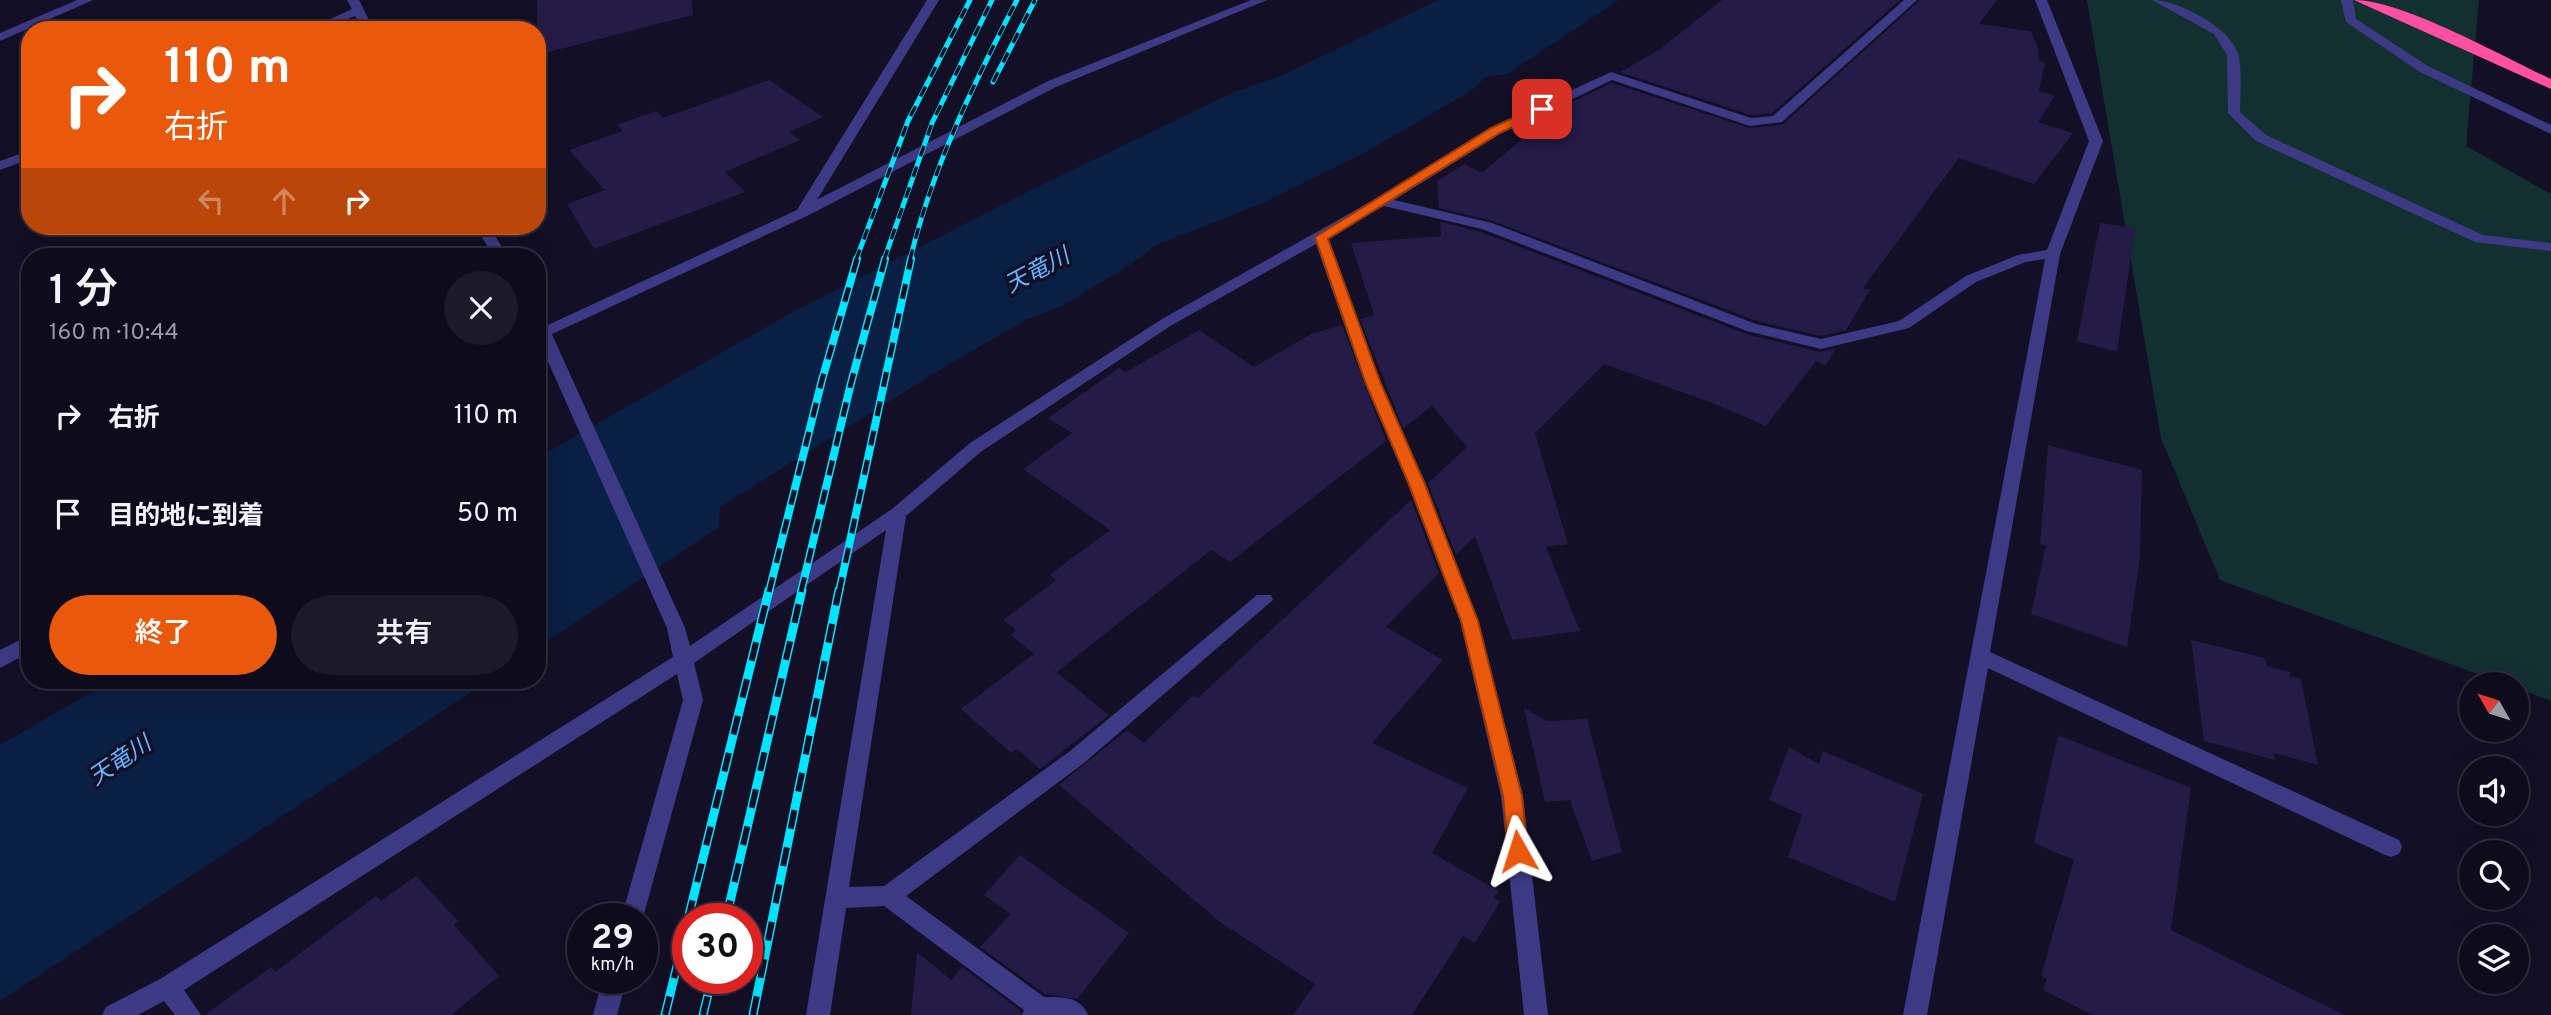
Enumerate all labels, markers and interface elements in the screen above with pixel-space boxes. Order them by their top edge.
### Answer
text: 110 m [164,39,291,101]
icon: right [49,49,140,140]
pin [1512,79,1572,139]
icon: arrive [1523,90,1561,128]
text: 右折 [164,109,228,149]
icon: left [192,182,230,220]
icon: ahead [265,182,303,220]
icon: right [338,182,376,220]
water label: 天竜川 [1001,242,1078,301]
text: 1 分 [49,266,118,319]
button: close [444,271,518,345]
text: 160 m · 10:44 [49,319,179,348]
icon: right [49,397,87,435]
text: 110 m [454,400,518,433]
text: 右折 [108,403,160,436]
icon: arrive [49,495,87,533]
text: 50 m [457,498,518,531]
text: 目的地に到着 [108,501,264,534]
button: 終了 [49,595,277,675]
button: 共有 [291,595,518,675]
north arrow [2459,672,2529,742]
map controls [2459,672,2529,994]
water label: 天竜川 [84,729,160,793]
button: sound [2459,756,2529,826]
position arrow [1481,814,1555,888]
button: search [2459,840,2529,910]
speed limit sign: 30 [672,903,763,994]
text: 29 [591,917,634,961]
button: layers [2459,924,2529,994]
text: km/h [591,954,634,977]

